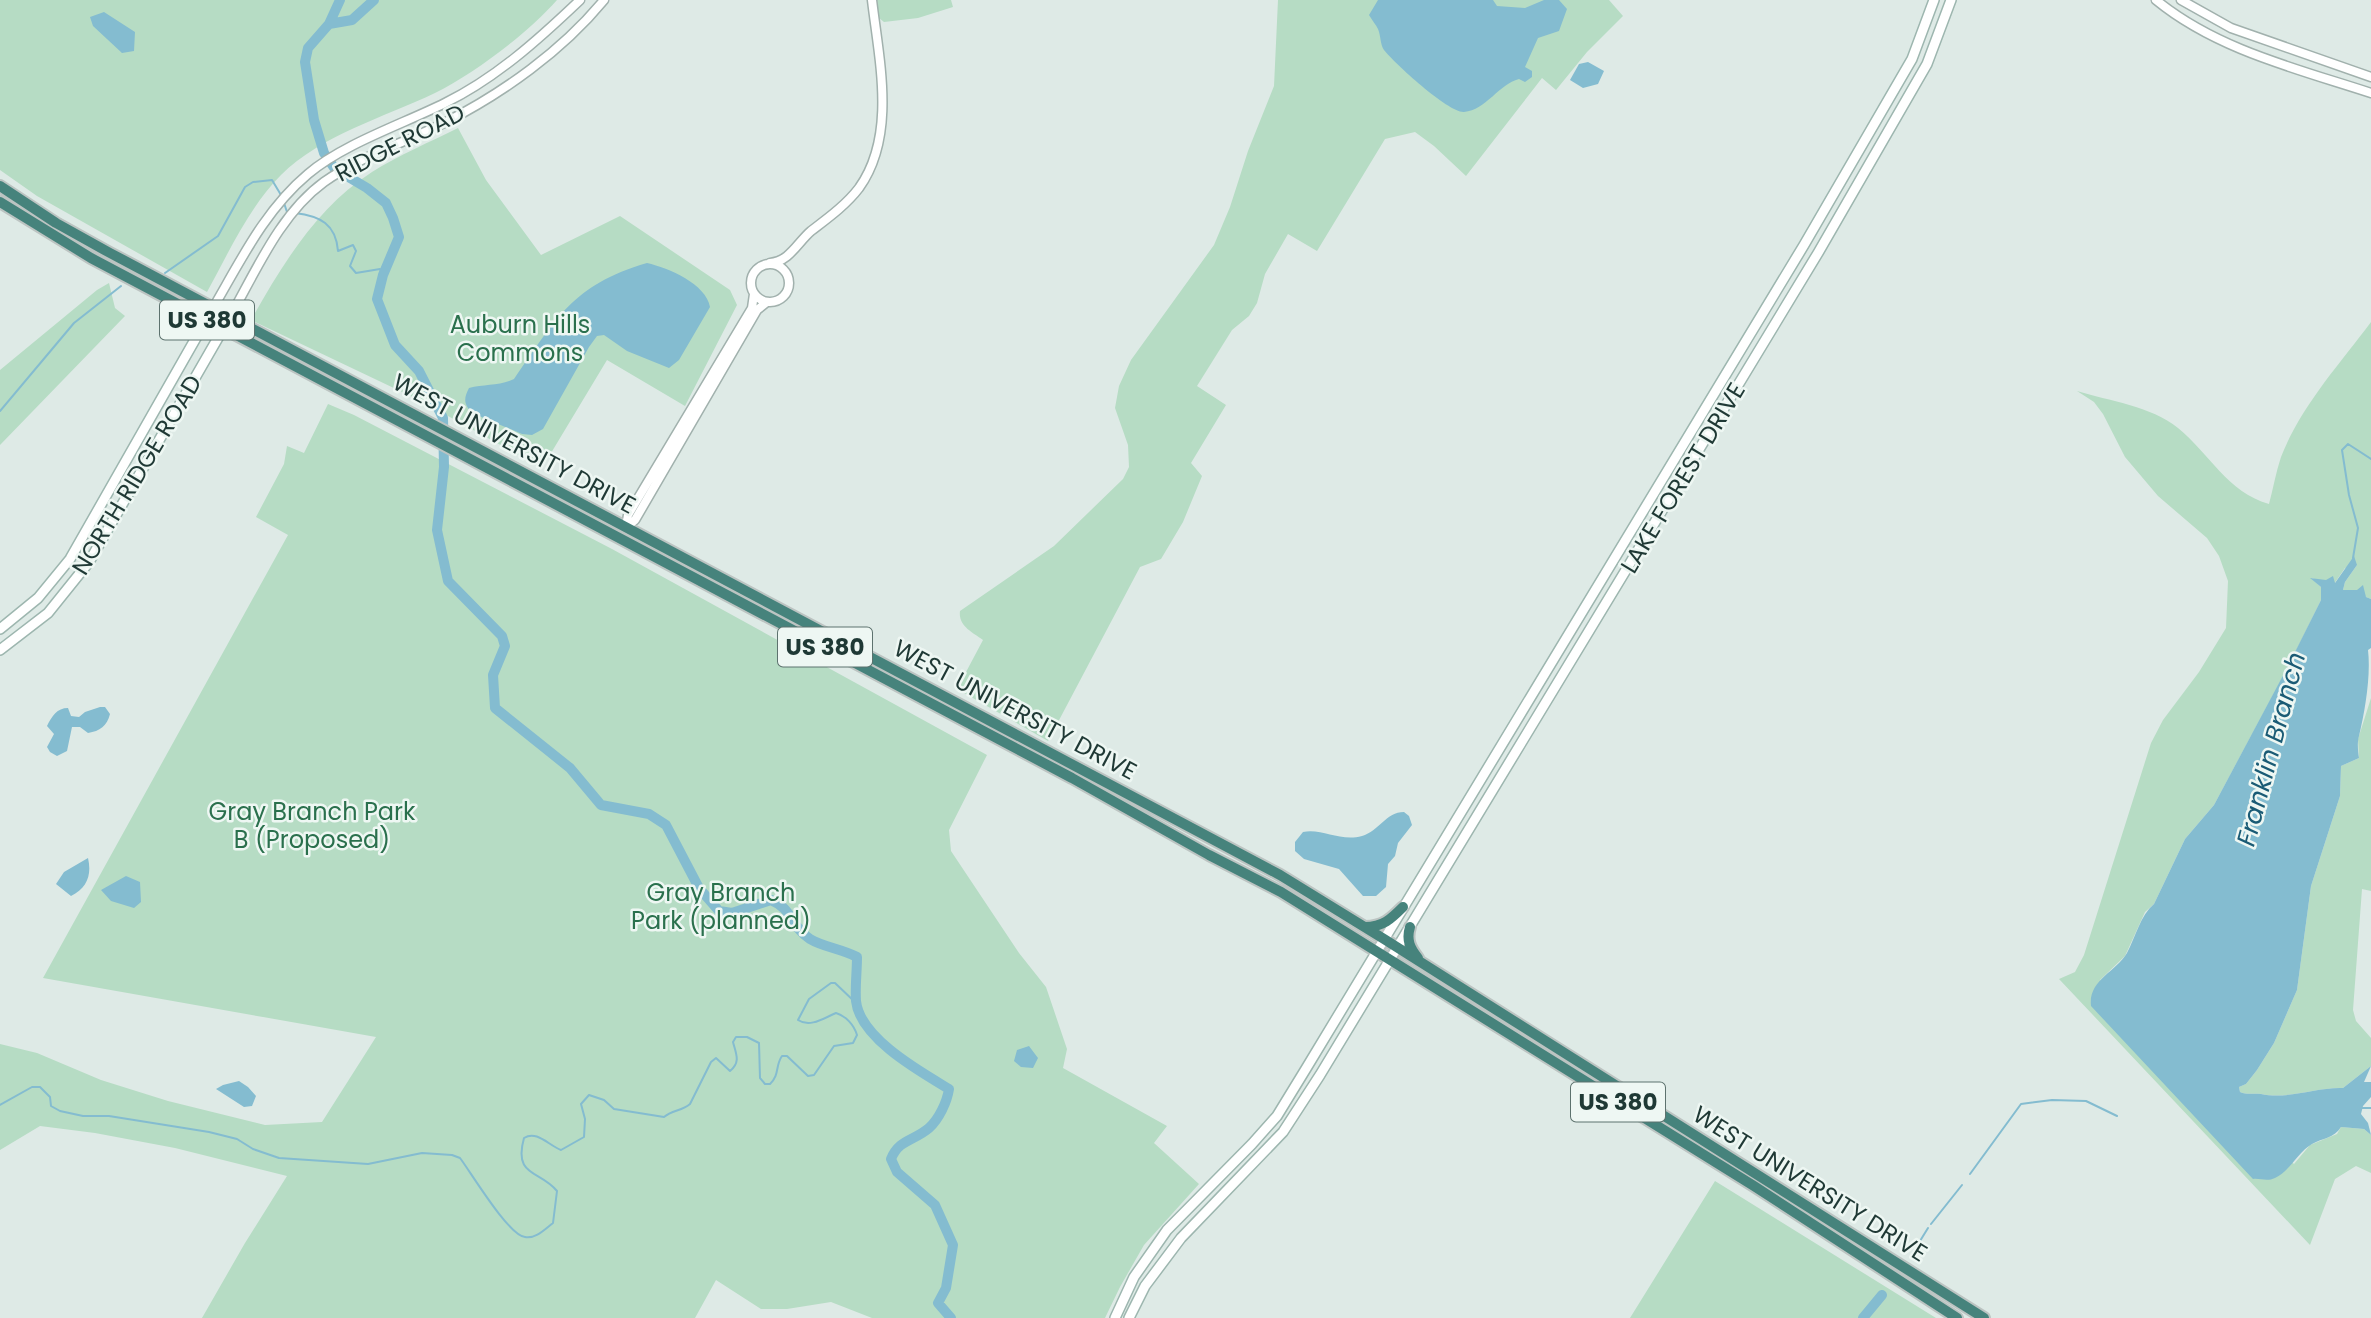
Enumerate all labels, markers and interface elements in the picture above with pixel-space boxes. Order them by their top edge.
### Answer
street label: RIDGE ROAD [329,96,470,189]
road number: US 380 [160,300,254,340]
park label: Auburn Hills Commons [450,308,590,369]
street label: WEST UNIVERSITY DRIVE [387,365,642,522]
street label: NORTH RIDGE ROAD [64,369,209,581]
street label: LAKE FOREST DRIVE [1613,376,1753,579]
road number: US 380 [778,628,872,666]
street label: WEST UNIVERSITY DRIVE [888,631,1143,788]
water label: Franklin Branch [2228,648,2314,850]
park label: Gray Branch Park B (Proposed) [209,795,416,856]
park label: Gray Branch Park (planned) [631,876,811,937]
road number: US 380 [1571,1082,1665,1121]
street label: WEST UNIVERSITY DRIVE [1687,1098,1934,1269]

